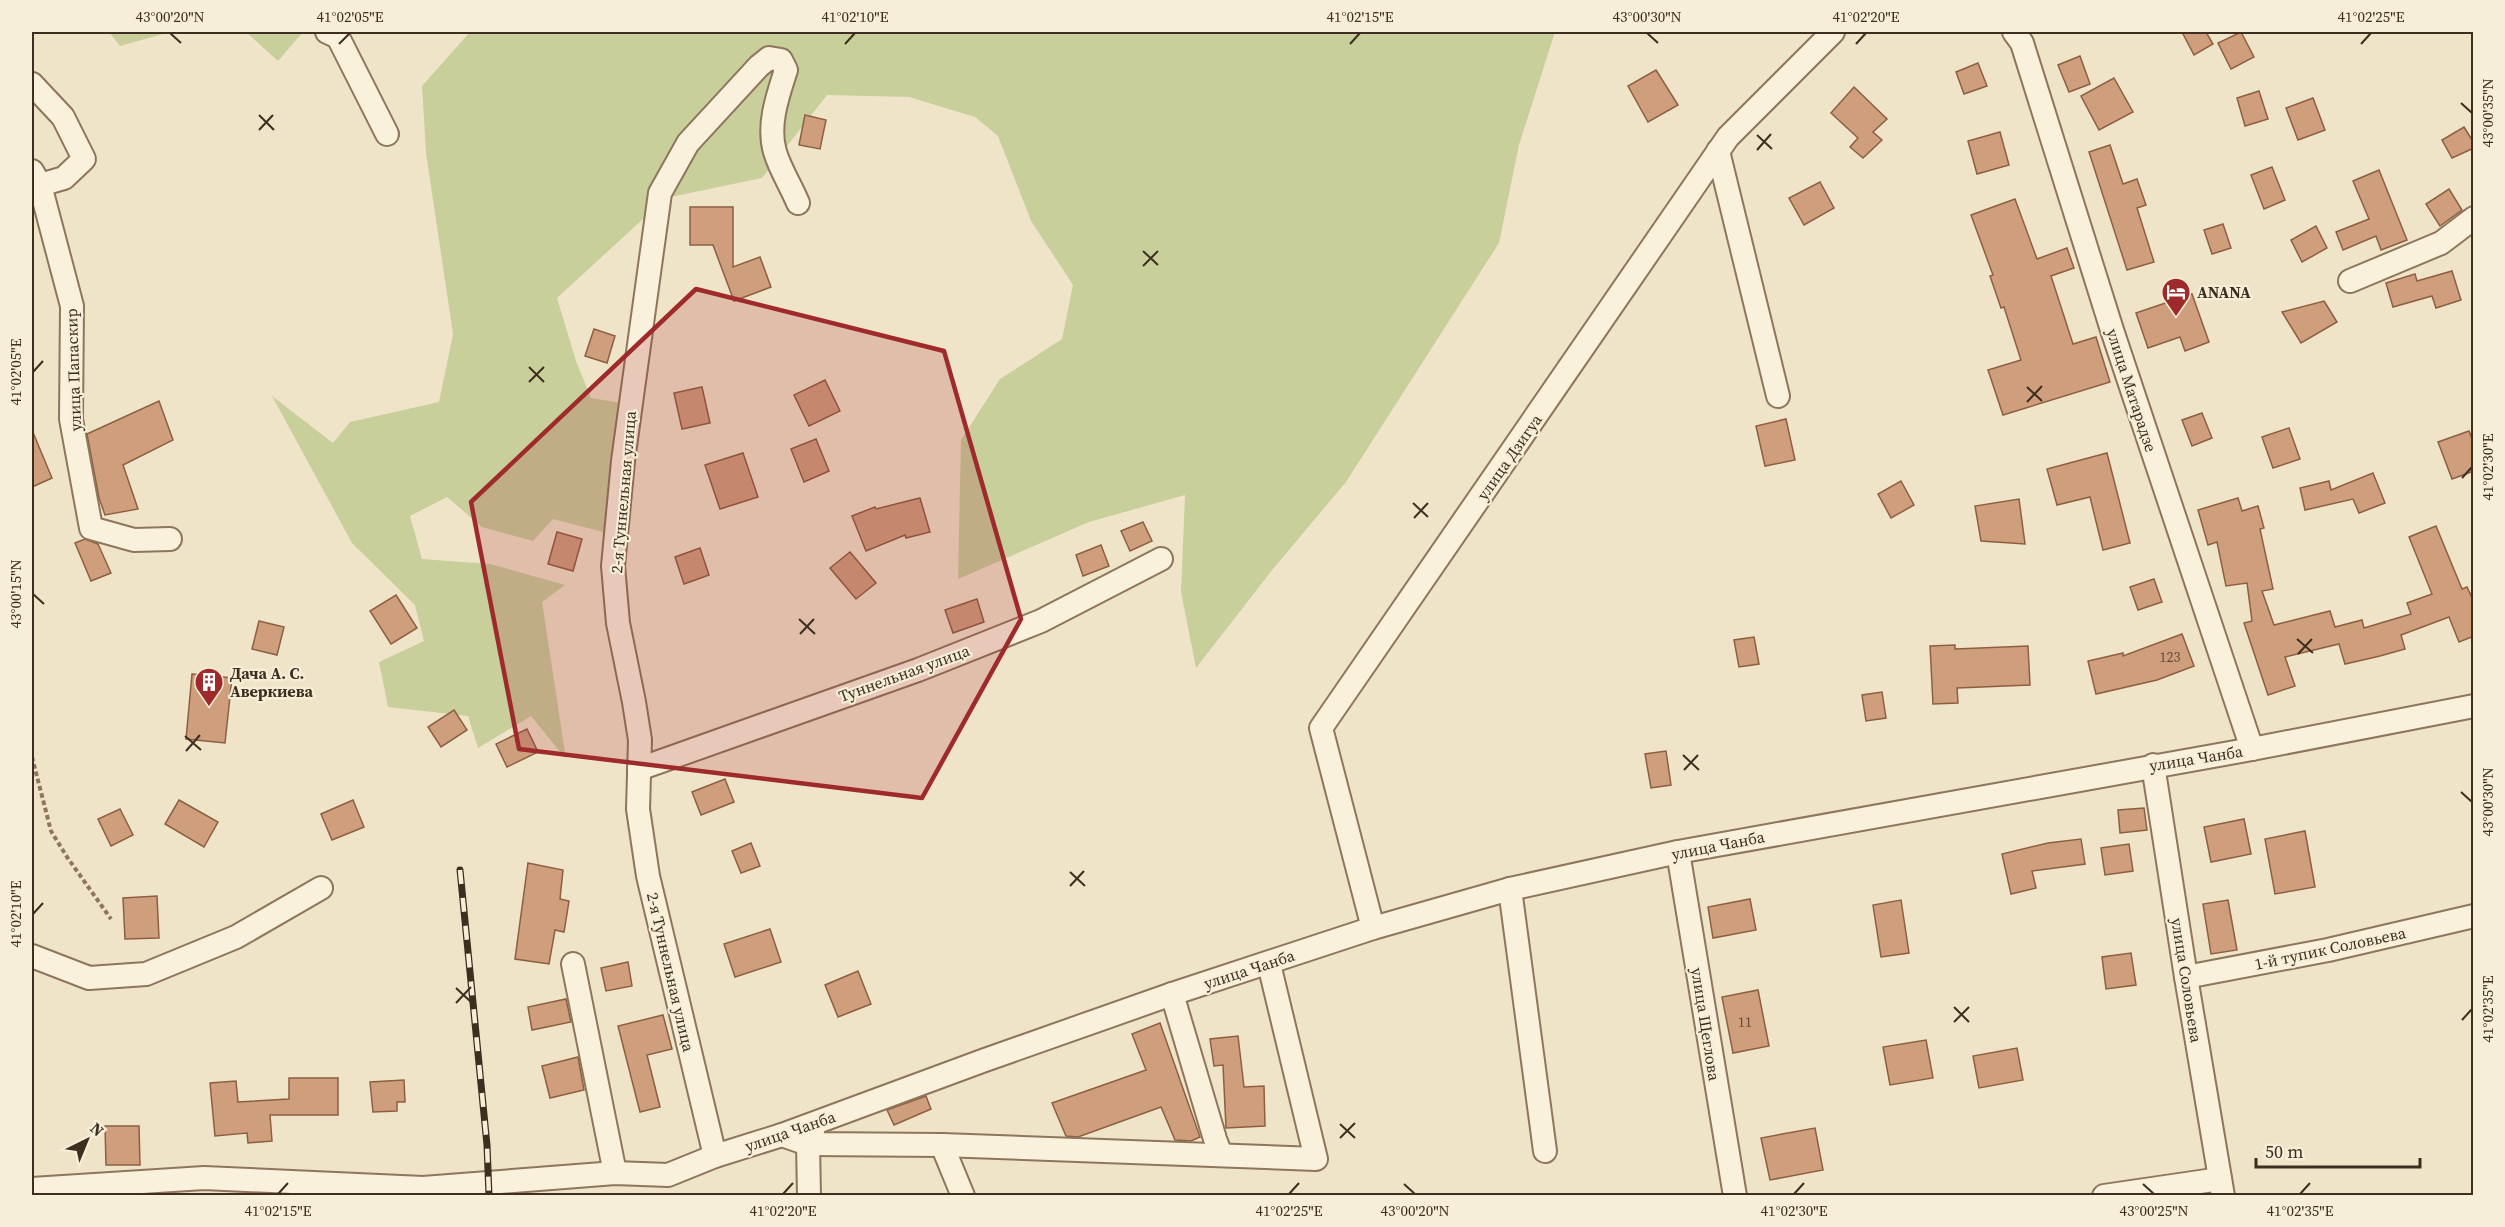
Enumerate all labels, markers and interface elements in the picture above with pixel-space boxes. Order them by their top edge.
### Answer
text: 43°00'20"N [135,6,205,27]
text: 41°02'05"E [316,6,384,27]
text: 41°02'10"E [821,6,889,27]
text: 41°02'15"E [1326,6,1394,27]
text: 43°00'30"N [1612,6,1682,27]
text: 41°02'20"E [1832,6,1900,27]
text: 41°02'25"E [2337,6,2405,27]
text: 43°00'35"N [2477,78,2498,148]
hotel icon: ANANA [2160,276,2192,318]
place label: ANANA [2197,281,2251,303]
street label: улица Папаскир [60,308,86,432]
street label: улица Матарадзе [2102,325,2162,455]
text: 41°02'05"E [5,338,26,406]
street label: 2-я Туннельная улица [605,409,641,574]
street label: улица Дзигуа [1471,409,1547,504]
text: 41°02'30"E [2477,433,2498,501]
text: 43°00'15"N [5,559,26,629]
street label: Туннельная улица [835,639,973,707]
house number: 123 [2160,647,2181,667]
place label: Дача А. С. Аверкиева [230,662,313,702]
building icon: Дача А. С. Аверкиева [193,666,225,708]
street label: улица Чанба [2148,740,2245,776]
text: 43°00'30"N [2477,767,2498,837]
street label: улица Чанба [1670,825,1767,865]
text: 41°02'10"E [5,880,26,948]
street label: 2-я Туннельная улица [642,890,700,1055]
street label: улица Соловьева [2166,916,2208,1045]
street label: 1-й тупик Соловьева [2252,921,2408,975]
street label: улица Чанба [1201,944,1298,994]
street label: улица Щеглова [1686,966,1726,1083]
text: 41°02'35"E [2477,975,2498,1043]
house number: 11 [1738,1012,1752,1032]
street label: улица Чанба [742,1105,839,1157]
north arrow [57,1110,117,1170]
text: N [85,1117,109,1141]
scale bar [2256,1131,2420,1169]
text: 50 m [2265,1139,2303,1164]
text: 41°02'15"E [244,1200,312,1221]
text: 41°02'20"E [749,1200,817,1221]
text: 41°02'25"E [1255,1200,1323,1221]
text: 43°00'20"N [1380,1200,1450,1221]
text: 41°02'30"E [1760,1200,1828,1221]
text: 43°00'25"N [2119,1200,2189,1221]
text: 41°02'35"E [2266,1200,2334,1221]

